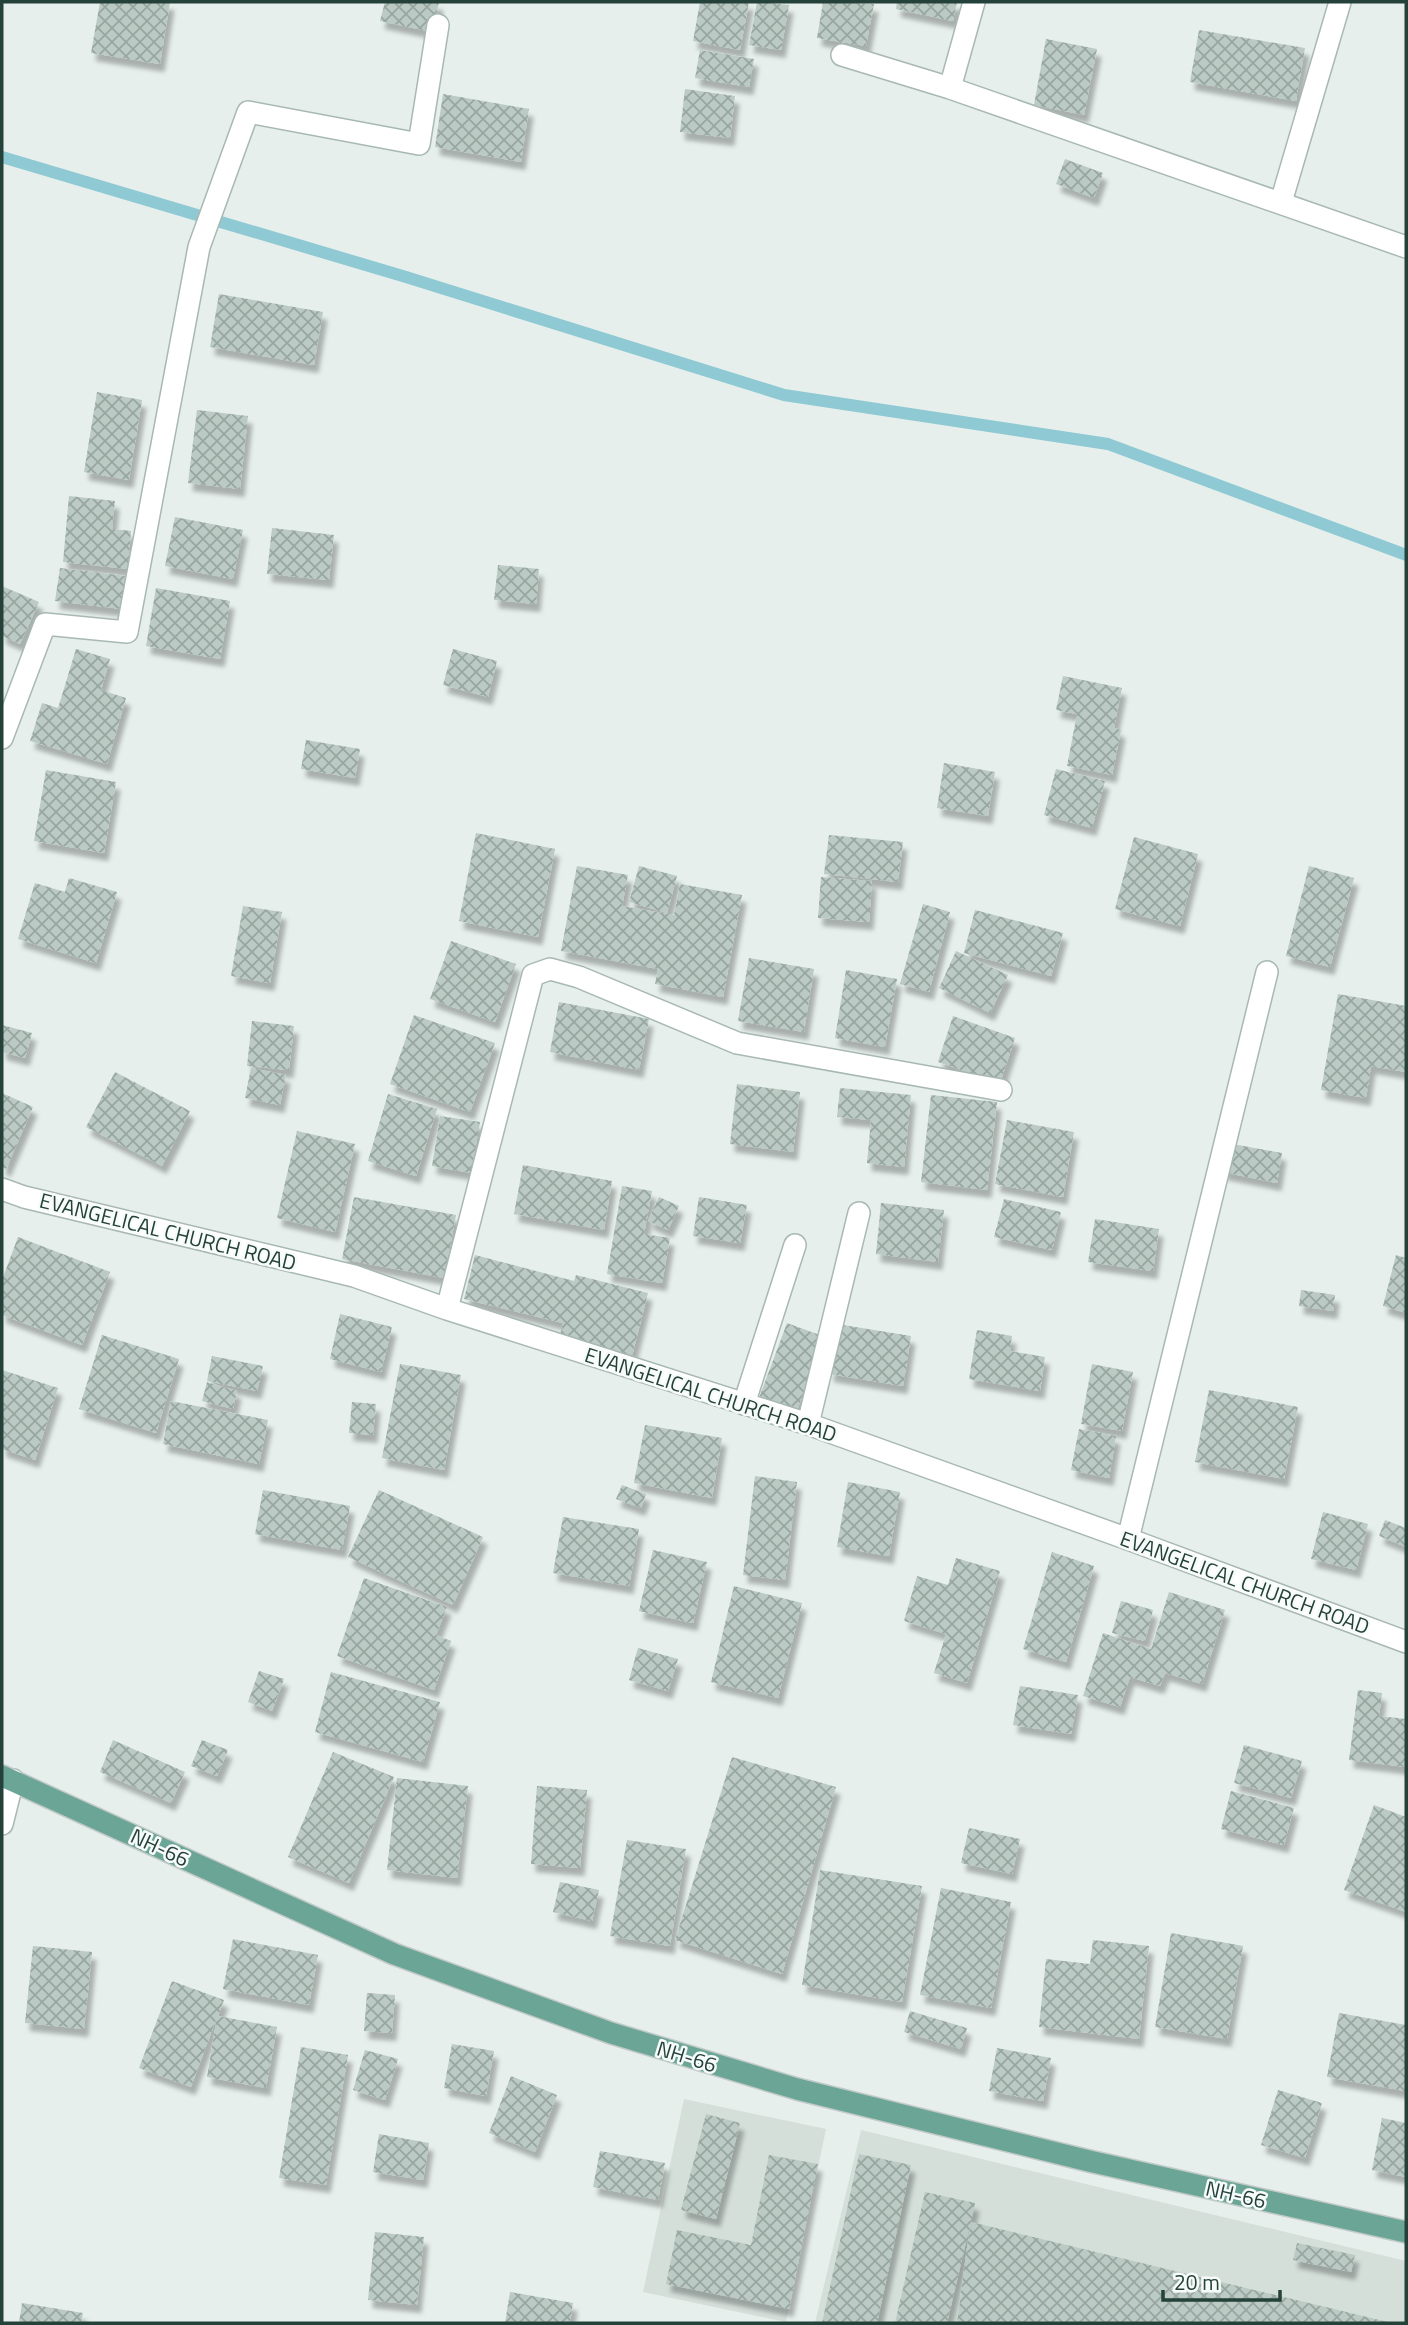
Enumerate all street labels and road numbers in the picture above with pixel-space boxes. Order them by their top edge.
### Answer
street label: EVANGELICAL CHURCH ROAD [36,1184,300,1278]
street label: EVANGELICAL CHURCH ROAD [581,1338,841,1450]
street label: EVANGELICAL CHURCH ROAD [1116,1522,1374,1642]
street label: NH-66 [126,1820,194,1874]
street label: NH-66 [653,2032,721,2080]
street label: NH-66 [1203,2172,1269,2216]

